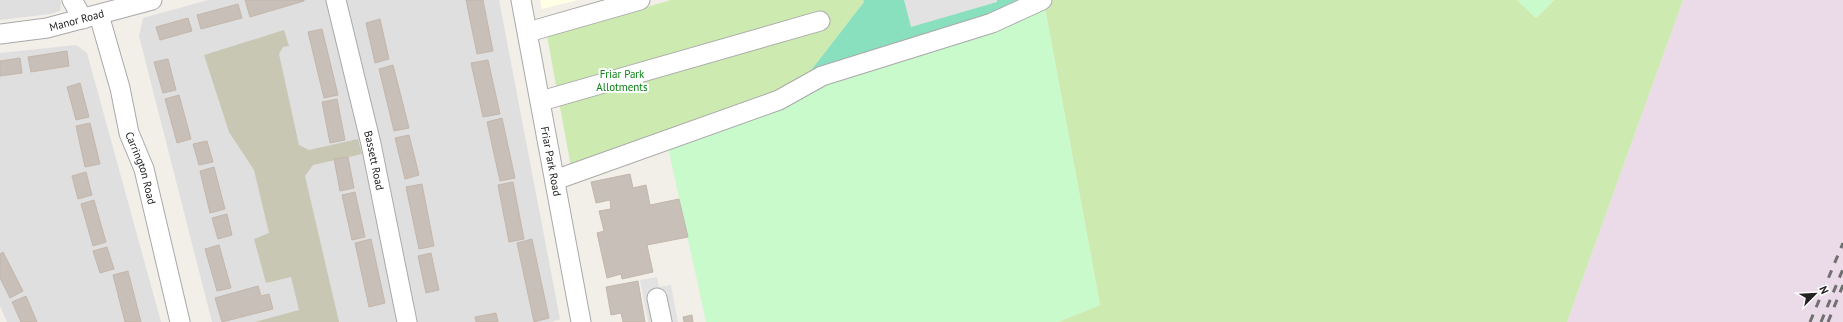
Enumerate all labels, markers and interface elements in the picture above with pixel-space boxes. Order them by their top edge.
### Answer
street label: Manor Road [48,6,106,34]
park label: Friar Park Allotments [596,67,648,94]
street label: Friar Park Road [538,125,564,197]
street label: Bassett Road [361,129,387,192]
street label: Carrington Road [122,130,159,206]
north arrow [1795,274,1835,314]
text: N [1816,284,1832,296]

